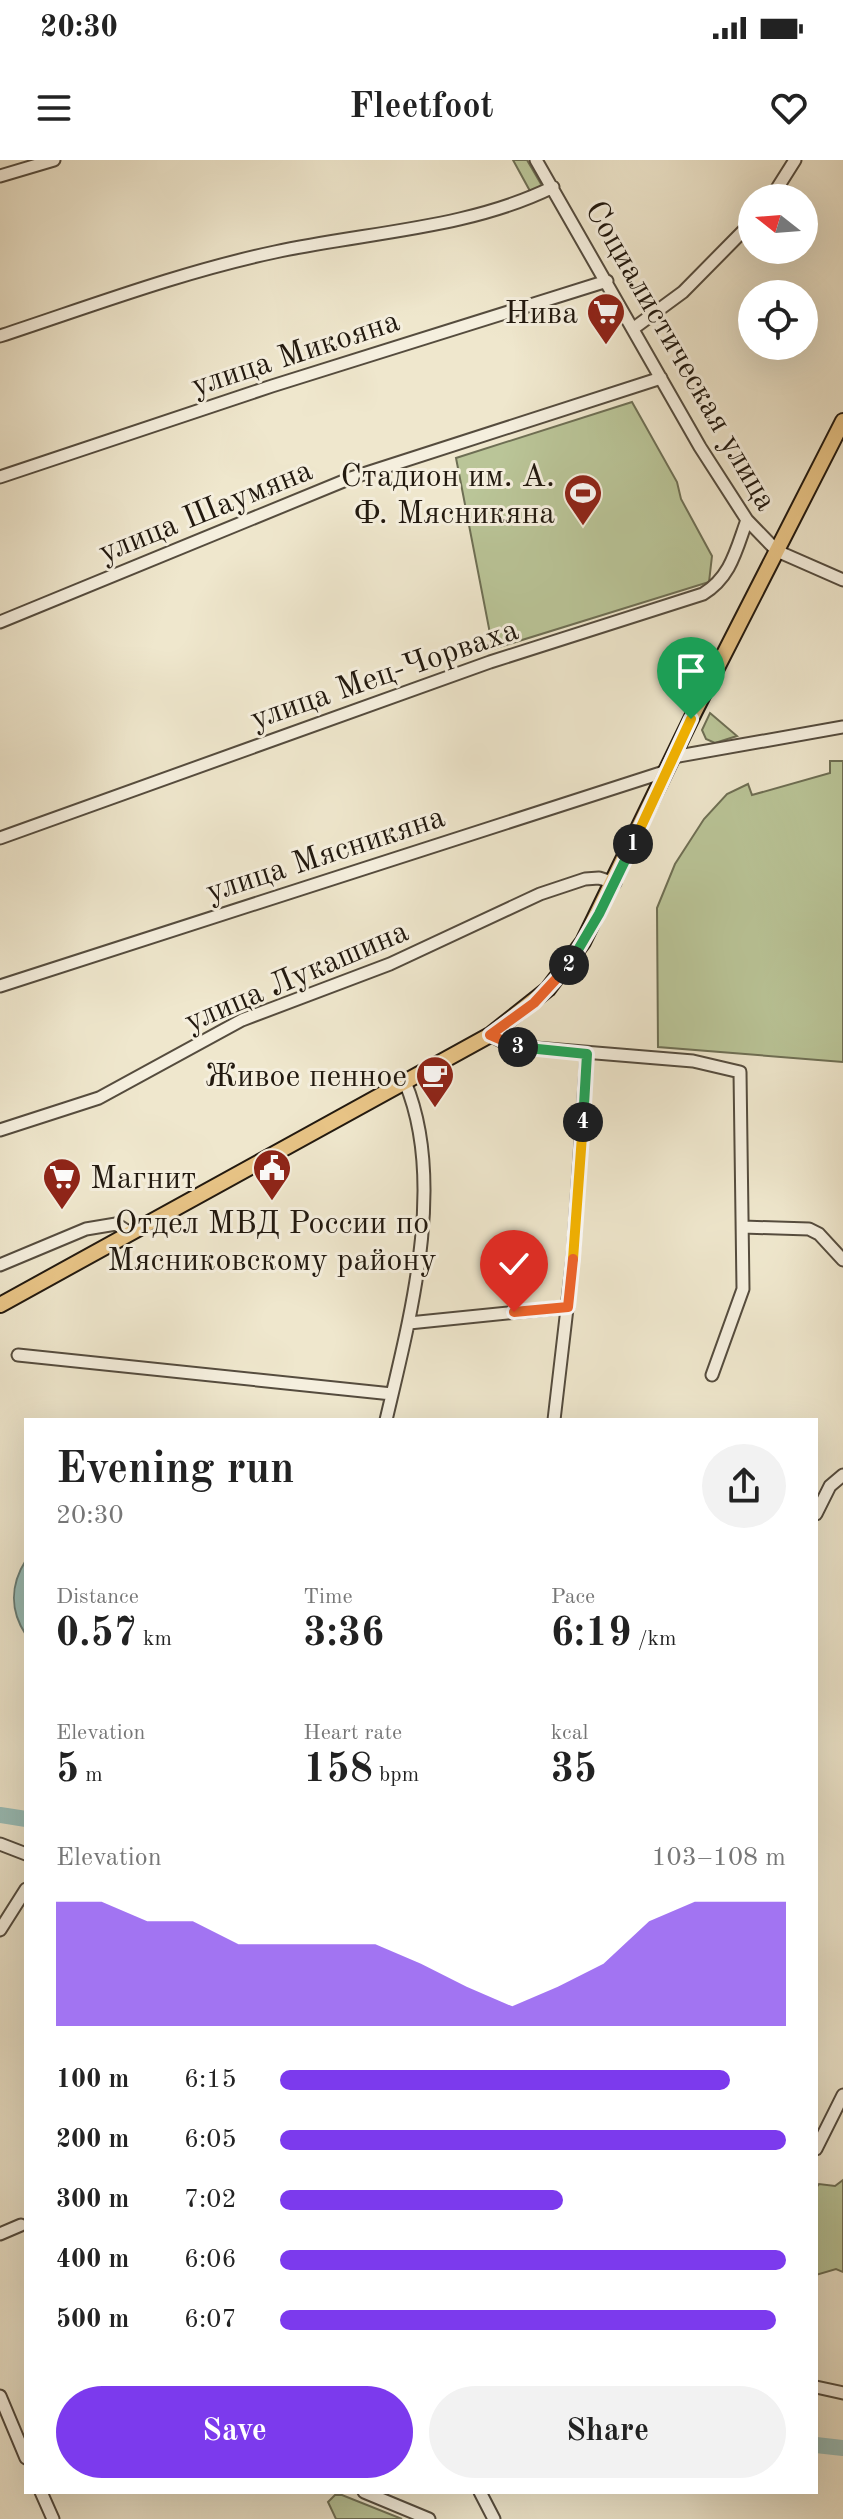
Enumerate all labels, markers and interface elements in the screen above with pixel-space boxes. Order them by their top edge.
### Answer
text: 20:30 [40,13,118,43]
icon: menu [32,86,76,130]
icon: heart [767,86,811,130]
text: Fleetfoot [349,90,494,126]
north arrow [738,184,818,264]
map controls [738,184,818,360]
street label: Социалистическая улица [578,196,781,517]
button: locate [738,280,818,360]
supermarket icon: Нива [585,291,627,346]
place label: Нива [504,299,578,331]
street label: улица Микояна [188,306,404,404]
street label: улица Шаумяна [95,455,318,570]
place label: Стадион им. А. Ф. Мясникяна [340,462,555,531]
sports icon: Стадион им. А. Ф. Мясникяна [562,472,604,527]
street label: улица Мец-Чорваха [247,615,523,737]
pin [657,637,725,719]
icon: arrive [669,649,713,693]
street label: улица Мясникяна [203,802,449,910]
pin: 1 [613,824,653,864]
text: 1 [627,833,639,855]
street label: улица Лукашина [181,916,414,1039]
pin: 2 [549,945,589,985]
text: 2 [563,954,575,976]
pin: 3 [498,1027,538,1067]
text: 3 [512,1036,524,1058]
cafe icon: Живое пенное [414,1054,456,1109]
place label: Живое пенное [205,1062,407,1094]
pin: 4 [563,1102,603,1142]
text: 4 [577,1111,589,1133]
public building icon: Отдел МВД России по Мясниковскому району [251,1147,293,1202]
supermarket icon: Магнит [41,1156,83,1211]
place label: Магнит [90,1164,196,1196]
place label: Отдел МВД России по Мясниковскому району [107,1209,437,1278]
pin [480,1230,548,1312]
icon: check [492,1242,536,1286]
button: share [702,1444,786,1528]
text: Evening run [56,1448,294,1492]
text: 20:30 [56,1503,124,1529]
text: Distance [56,1586,139,1608]
text: Time [303,1586,353,1608]
text: Pace [551,1586,595,1608]
text: 0.57 [56,1615,137,1655]
text: 3:36 [303,1615,384,1655]
text: 6:19 [551,1615,631,1655]
text: km [137,1628,172,1650]
text: /km [631,1628,676,1650]
text: Elevation [56,1722,146,1744]
text: Heart rate [303,1722,402,1744]
text: kcal [551,1722,589,1744]
text: 5 [56,1751,79,1791]
text: 158 [303,1751,373,1791]
text: 35 [551,1751,597,1791]
text: m [79,1764,103,1786]
text: bpm [373,1764,419,1786]
text: Elevation [56,1845,162,1871]
text: 103–108 m [651,1845,786,1871]
text: 100 m [56,2067,129,2093]
text: 6:15 [184,2067,237,2093]
text: 200 m [56,2127,129,2153]
text: 6:05 [184,2127,237,2153]
text: 300 m [56,2187,129,2213]
text: 7:02 [184,2187,237,2213]
text: 400 m [56,2247,129,2273]
text: 6:06 [184,2247,237,2273]
text: 500 m [56,2307,129,2333]
text: 6:07 [184,2307,237,2333]
button: Save [56,2386,413,2478]
button: Share [429,2386,786,2478]

